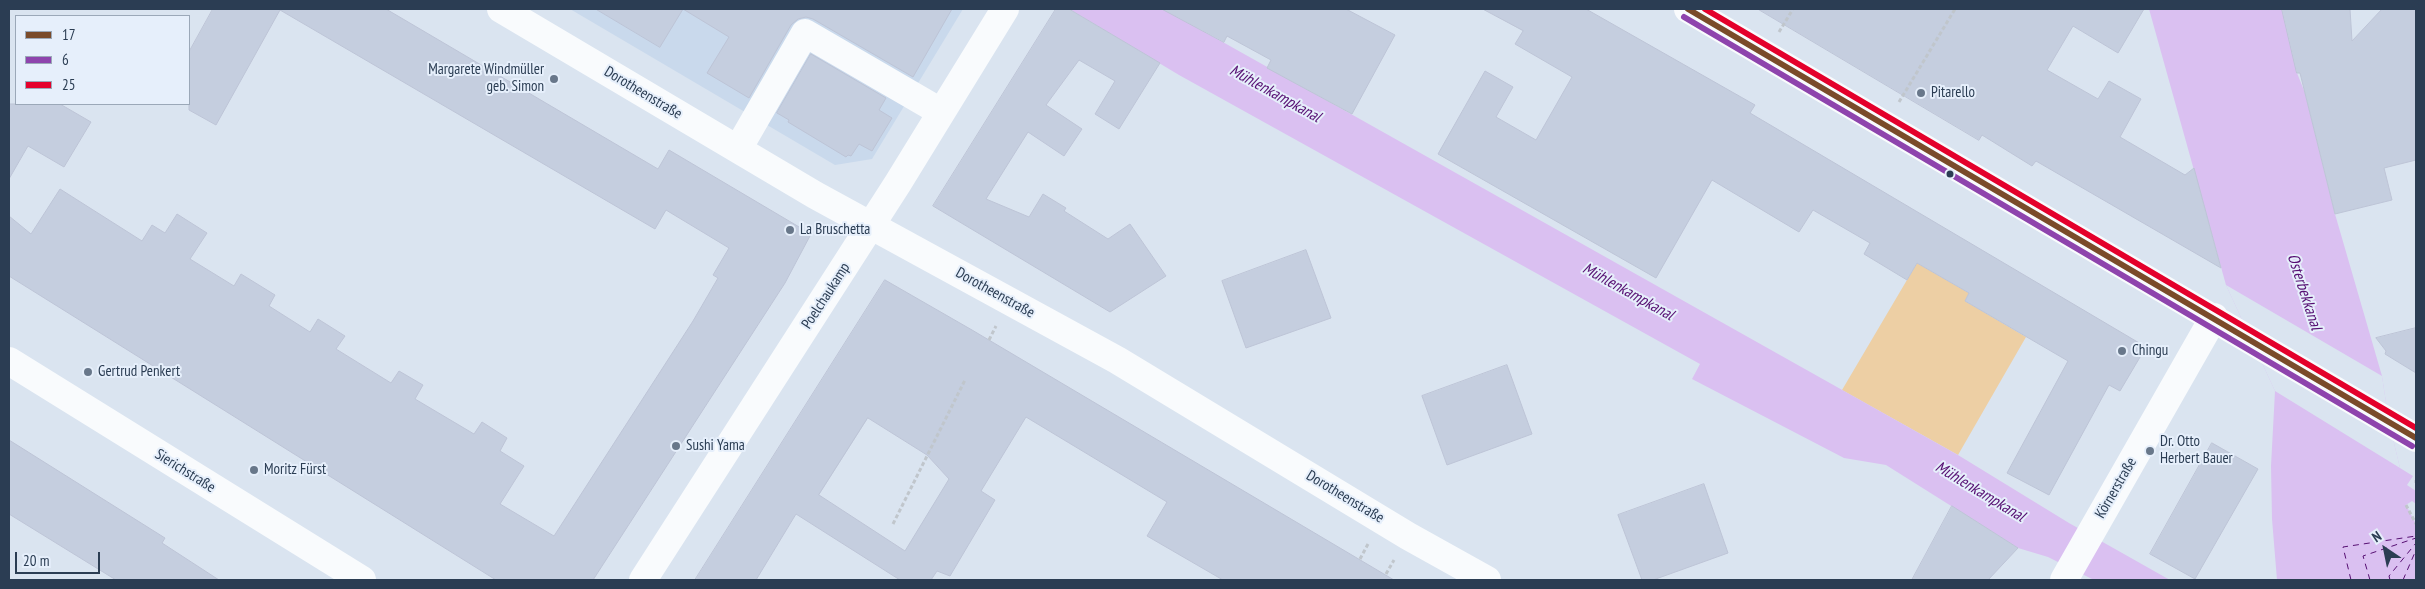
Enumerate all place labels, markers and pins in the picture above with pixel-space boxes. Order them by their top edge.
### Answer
place label: Margarete Windmüller geb. Simon [428,61,544,96]
marker: Margarete Windmüller geb. Simon [548,73,560,85]
place label: Pitarello [1931,84,1975,102]
marker: Pitarello [1915,87,1927,99]
unlabelled marker [1945,169,1955,179]
place label: La Bruschetta [800,221,870,239]
marker: La Bruschetta [784,224,796,236]
place label: Chingu [2132,342,2168,360]
marker: Chingu [2116,345,2128,357]
place label: Gertrud Penkert [98,363,180,381]
marker: Gertrud Penkert [82,366,94,378]
place label: Dr. Otto Herbert Bauer [2160,433,2233,468]
place label: Sushi Yama [686,437,745,455]
marker: Sushi Yama [670,440,682,452]
marker: Dr. Otto Herbert Bauer [2144,445,2156,457]
place label: Moritz Fürst [264,461,326,479]
marker: Moritz Fürst [248,464,260,476]

